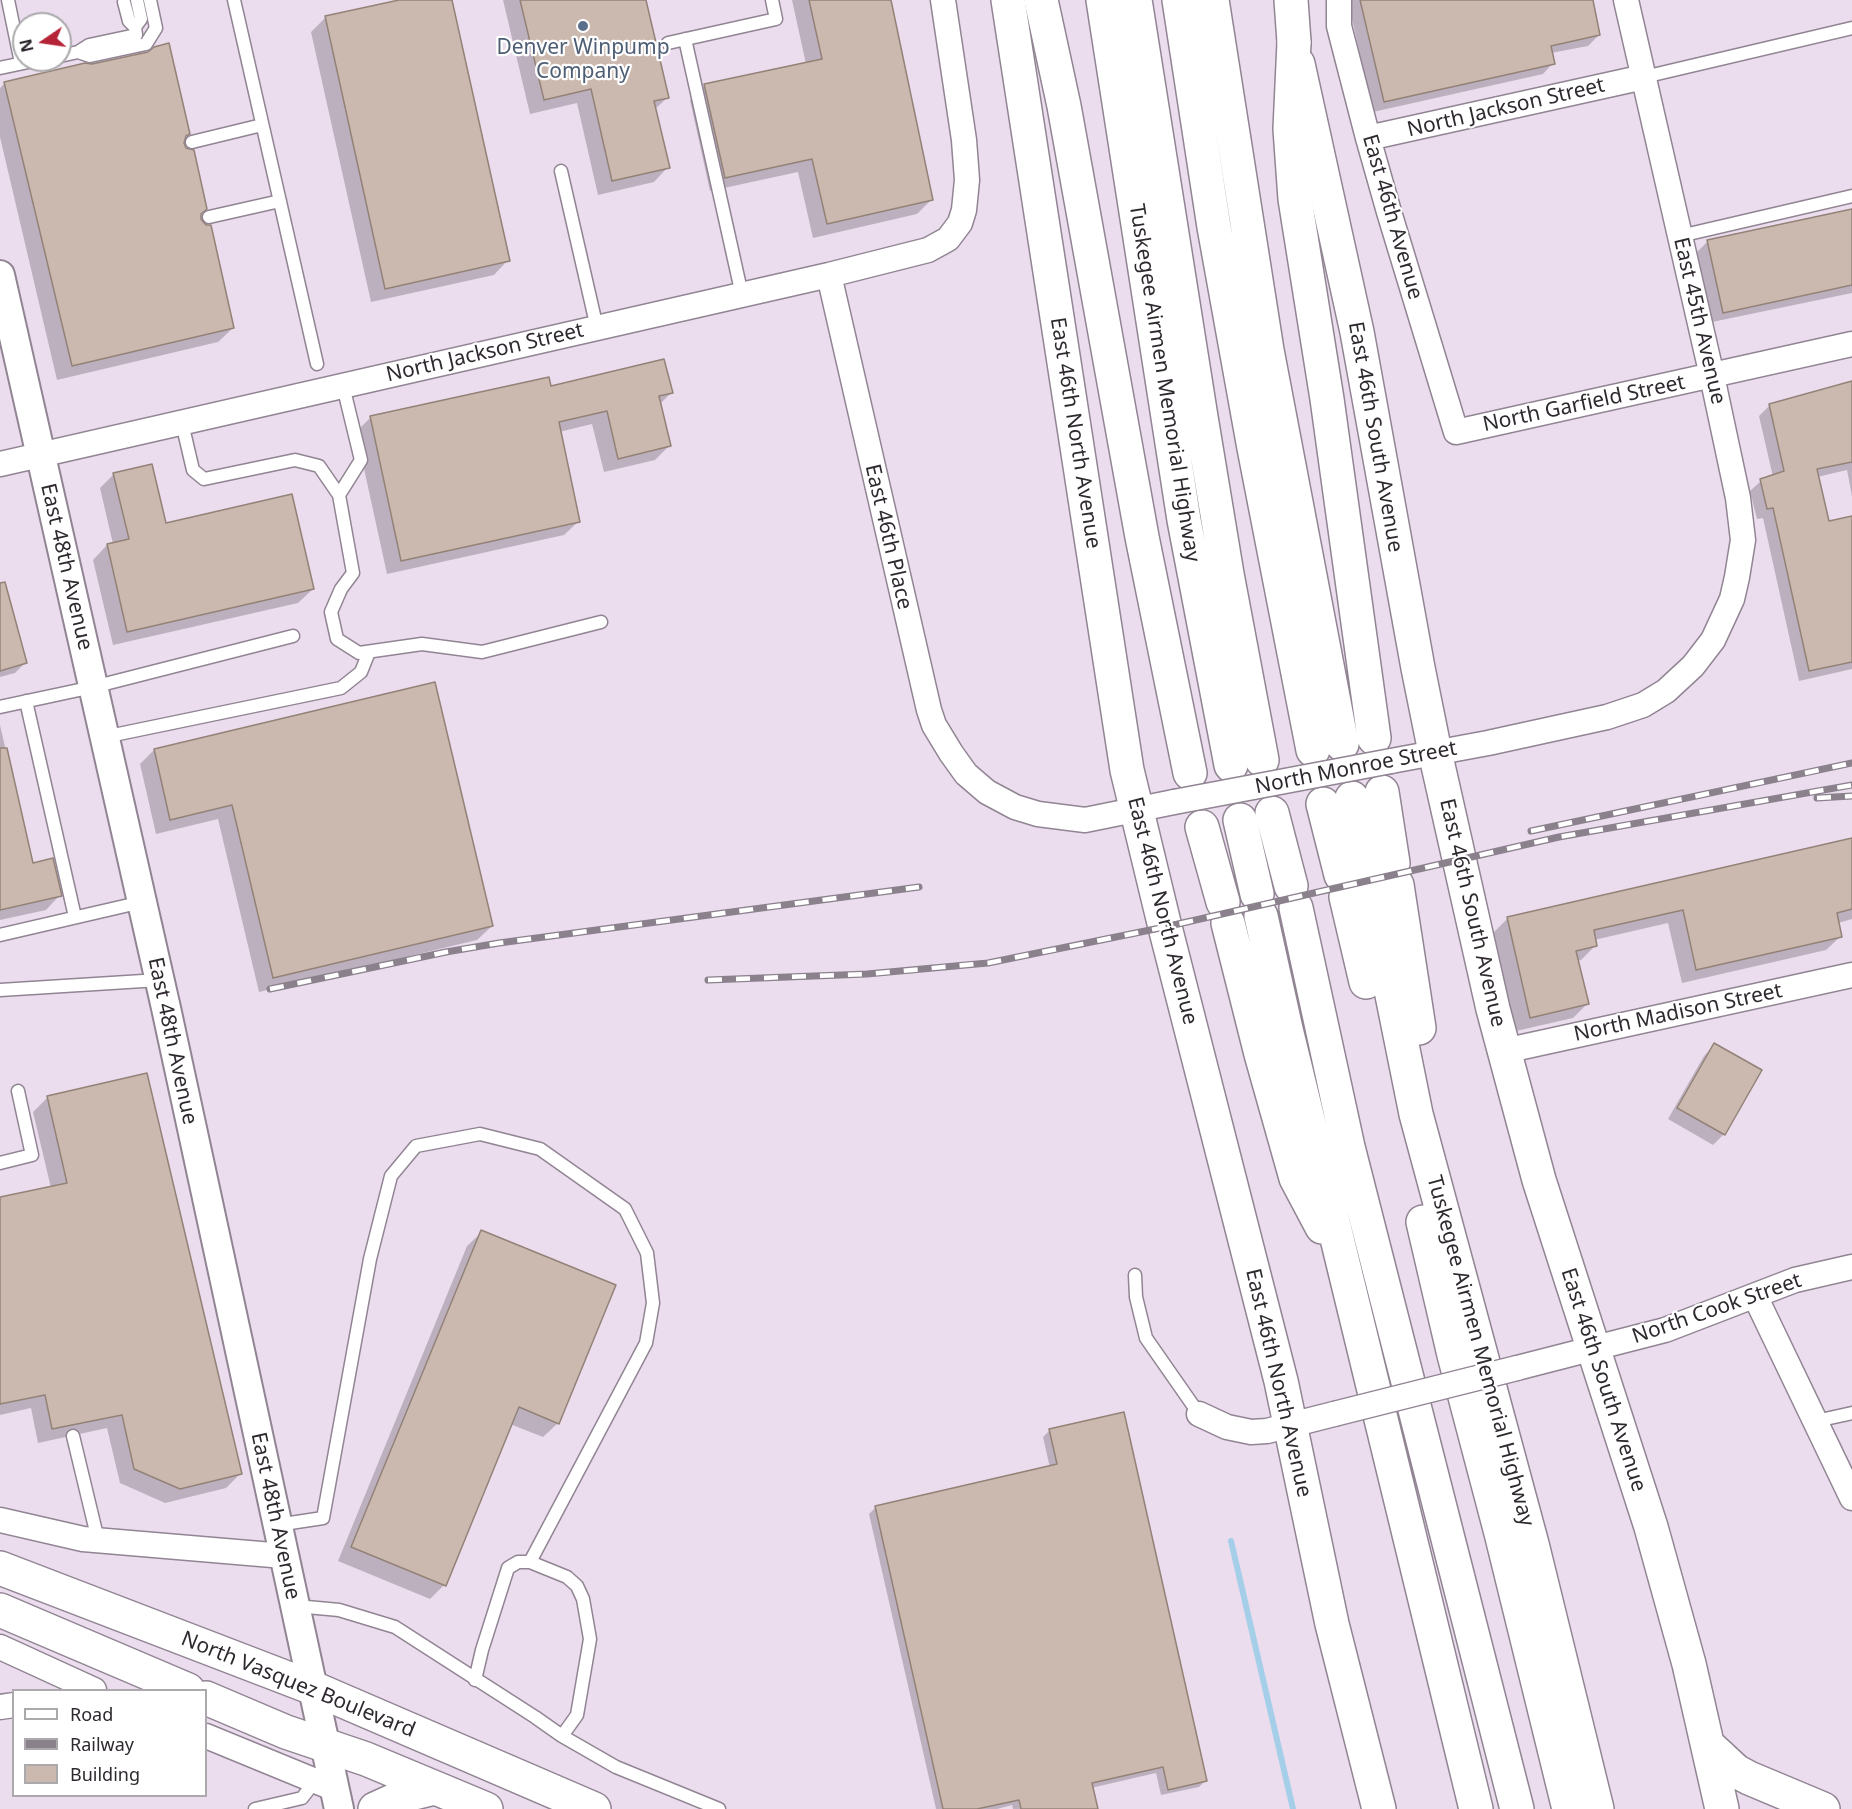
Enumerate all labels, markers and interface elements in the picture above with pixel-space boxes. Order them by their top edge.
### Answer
north arrow [12,12,72,72]
marker: Denver Winpump Company [576,19,590,33]
place label: Denver Winpump Company [496,35,670,85]
text: N [14,37,39,54]
street label: North Jackson Street [1405,73,1607,143]
street label: East 46th Avenue [1356,132,1428,302]
street label: Tuskegee Airmen Memorial Highway [1123,202,1205,564]
street label: East 45th Avenue [1668,235,1730,407]
street label: East 46th North Avenue [1044,316,1106,550]
street label: North Jackson Street [384,318,586,388]
street label: East 46th South Avenue [1342,320,1408,554]
street label: North Garfield Street [1481,370,1687,438]
street label: East 46th Place [859,462,917,612]
street label: East 48th Avenue [35,481,97,653]
street label: North Monroe Street [1253,736,1459,800]
street label: East 46th North Avenue [1122,795,1202,1027]
street label: East 46th South Avenue [1433,796,1511,1030]
street label: East 48th Avenue [142,955,202,1127]
street label: North Madison Street [1572,979,1784,1047]
street label: Tuskegee Airmen Memorial Highway [1421,1173,1539,1529]
street label: East 46th South Avenue [1555,1265,1651,1495]
street label: East 46th North Avenue [1239,1266,1317,1500]
street label: North Cook Street [1629,1268,1805,1350]
street label: East 48th Avenue [245,1430,305,1602]
street label: North Vasquez Boulevard [177,1626,419,1744]
legend [12,1689,207,1797]
text: Road [70,1702,113,1726]
text: Railway [70,1732,134,1756]
text: Building [70,1762,140,1786]

